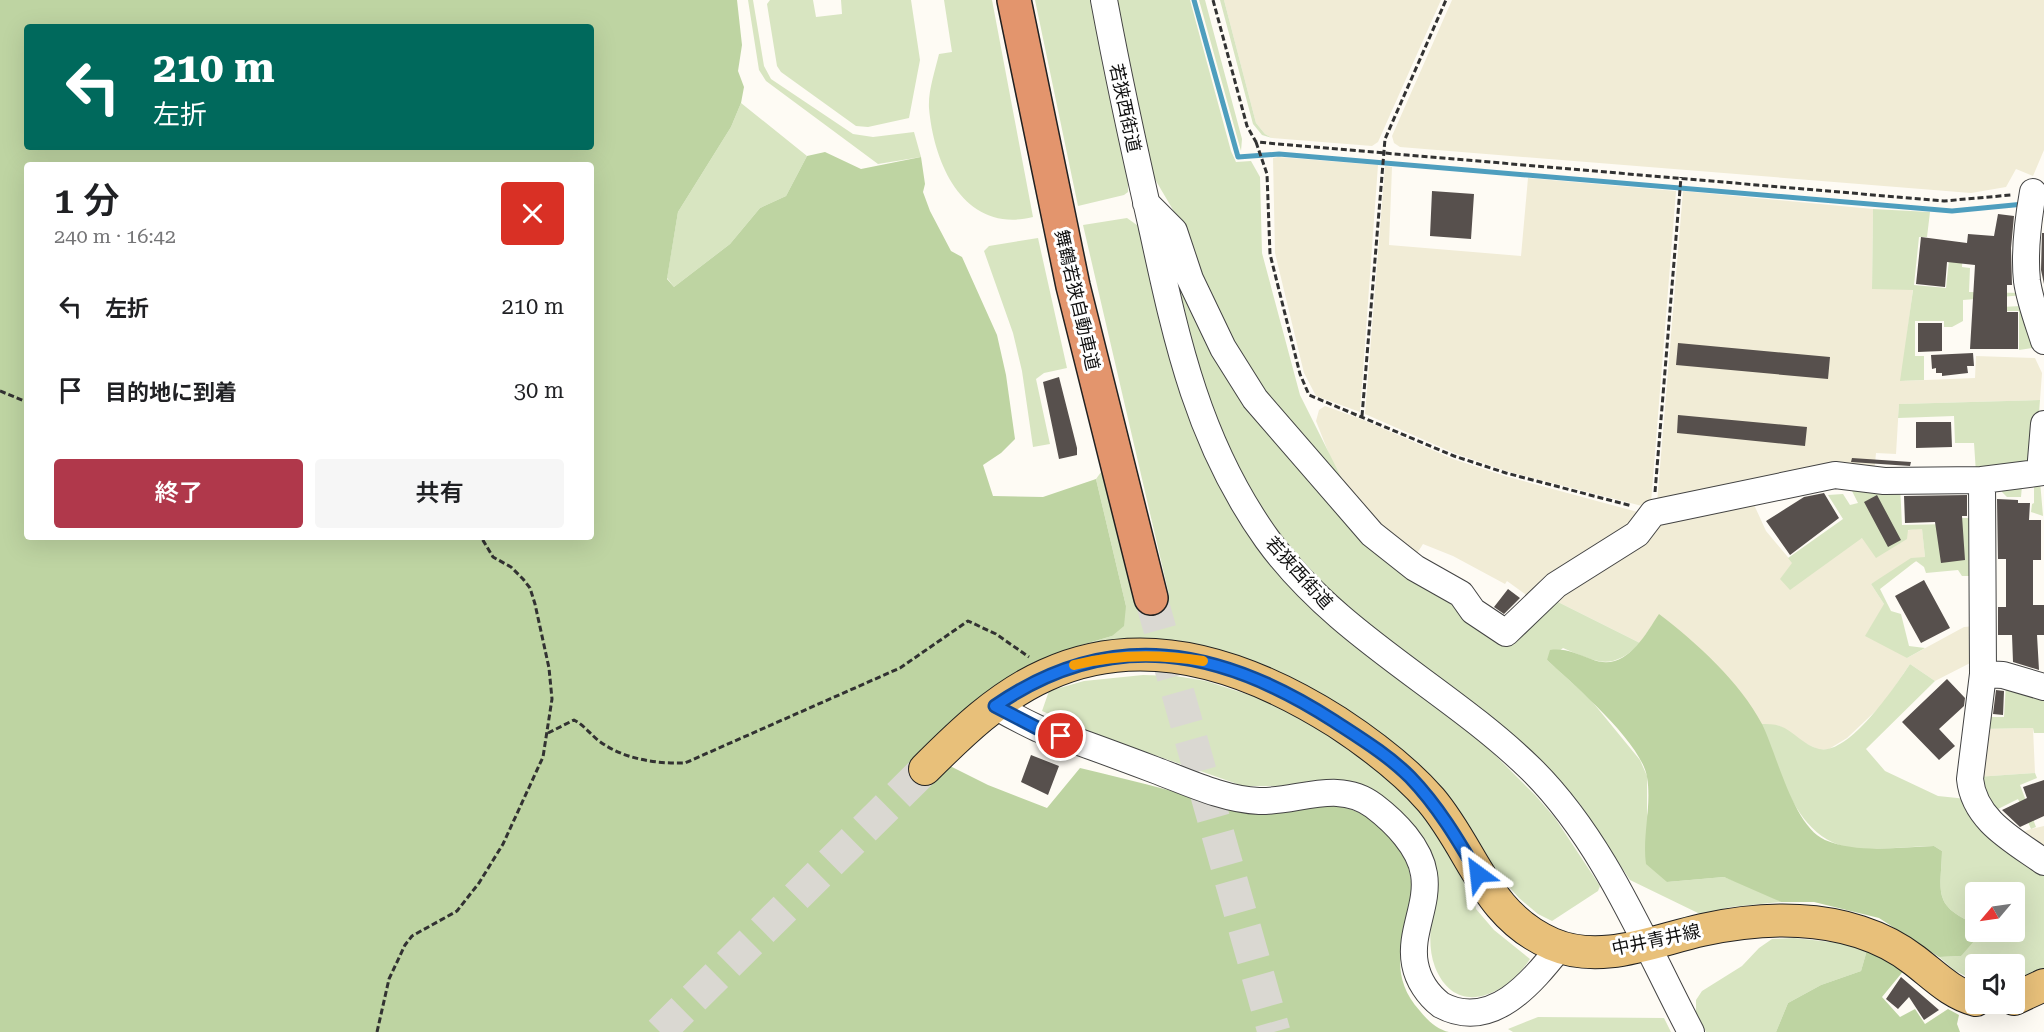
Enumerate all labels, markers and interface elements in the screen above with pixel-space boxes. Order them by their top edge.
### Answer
text: 210 m [153,43,275,92]
icon: left [54,48,132,126]
street label: 若狭西街道 [1106,62,1145,154]
text: 左折 [153,99,207,131]
text: 1 分 [54,180,119,222]
button: close [501,182,564,245]
text: 240 m · 16:42 [54,224,176,248]
street label: 舞鶴若狭自動車道 [1051,227,1104,372]
icon: left [54,290,87,323]
text: 210 m [501,294,564,319]
text: 左折 [105,296,149,321]
icon: arrive [54,374,87,407]
text: 30 m [514,378,564,403]
text: 目的地に到着 [105,380,237,405]
button: 終了 [54,459,303,528]
button: 共有 [315,459,564,528]
street label: 若狭西街道 [1261,532,1337,613]
pin [1035,710,1086,761]
icon: arrive [1044,719,1077,752]
position arrow [1446,842,1510,906]
north arrow [1965,882,2025,942]
map controls [1965,882,2025,1014]
street label: 中井青井線 [1610,920,1702,959]
button: sound [1965,954,2025,1014]

